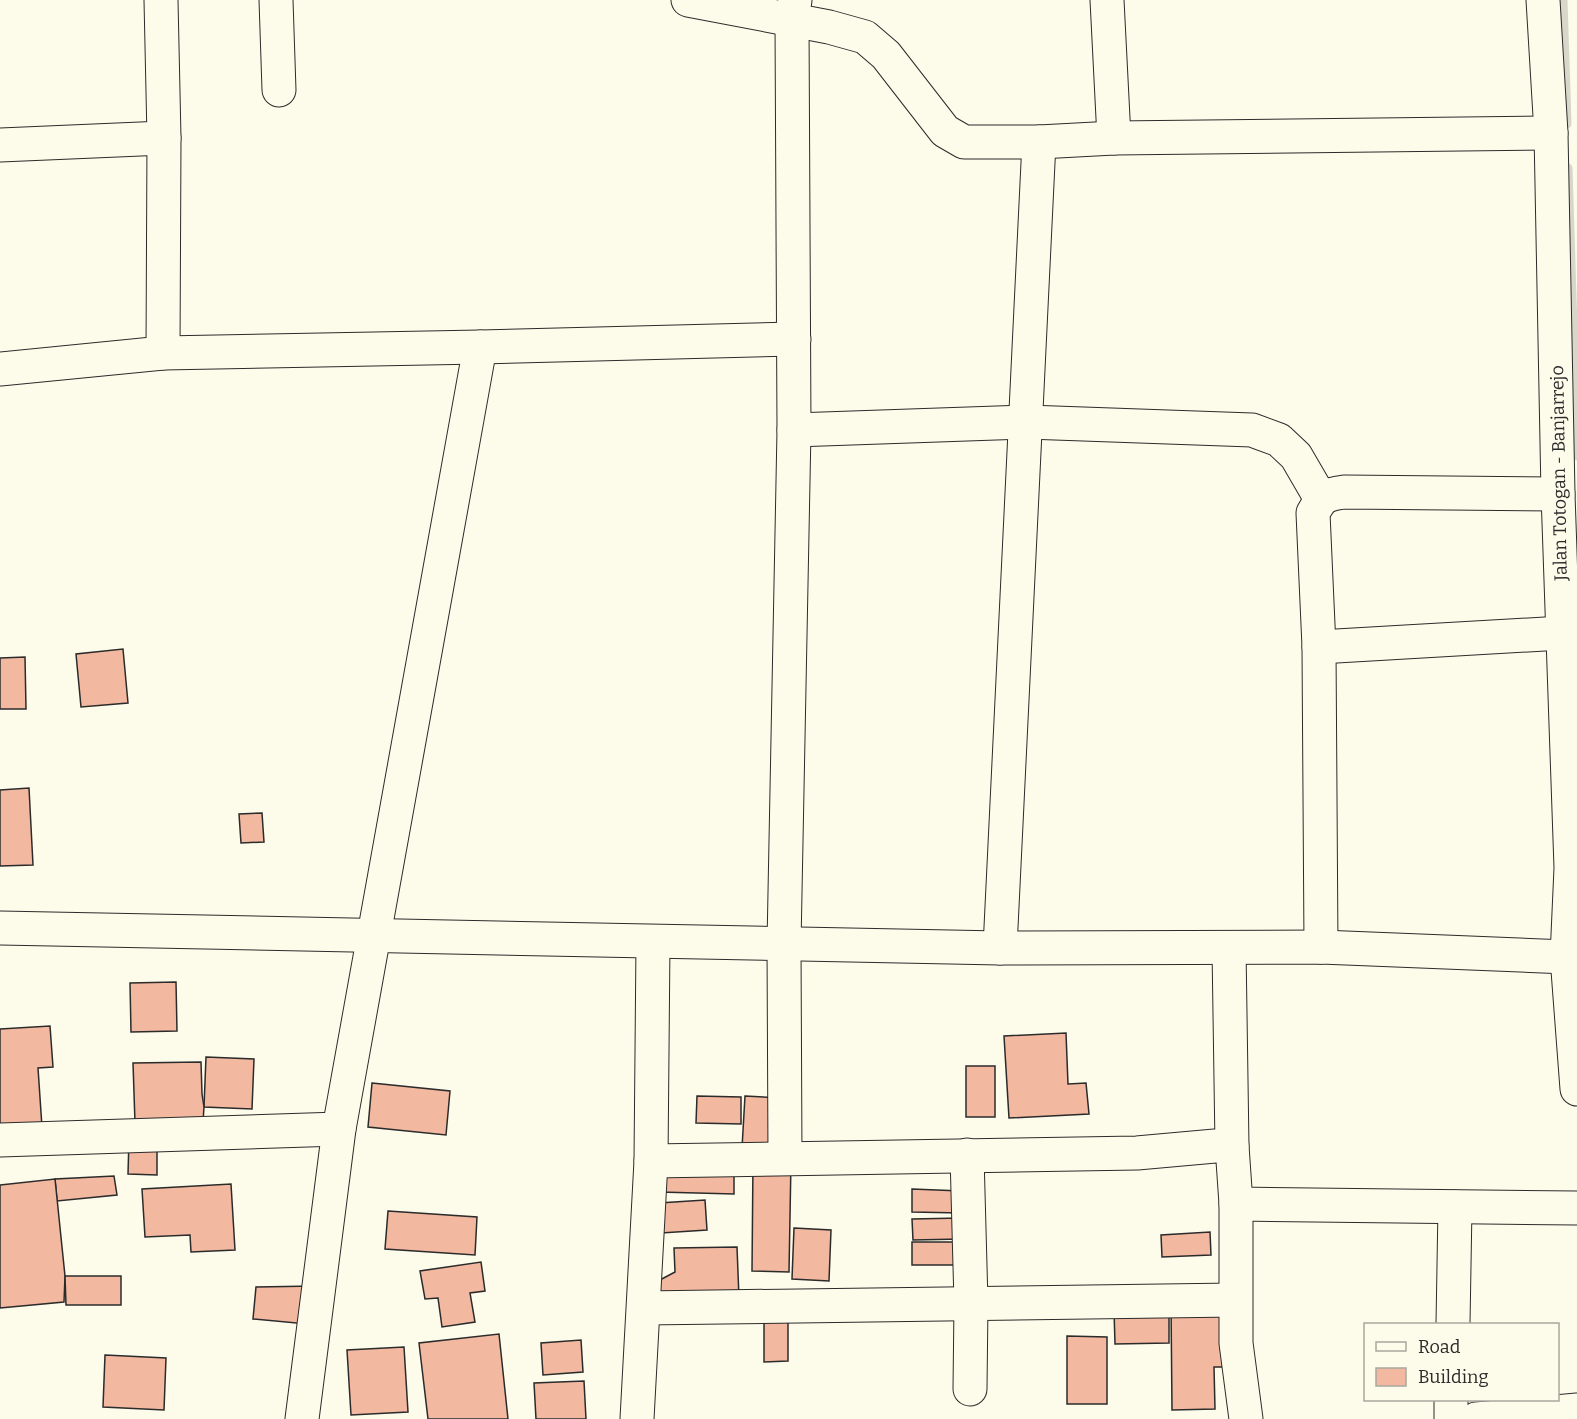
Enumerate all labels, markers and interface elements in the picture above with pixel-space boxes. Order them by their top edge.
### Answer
street label: Jalan Totogan - Banjarrejo [1546,365,1572,582]
legend [1364,1323,1559,1401]
text: Road [1418,1336,1461,1358]
text: Building [1418,1366,1489,1388]

